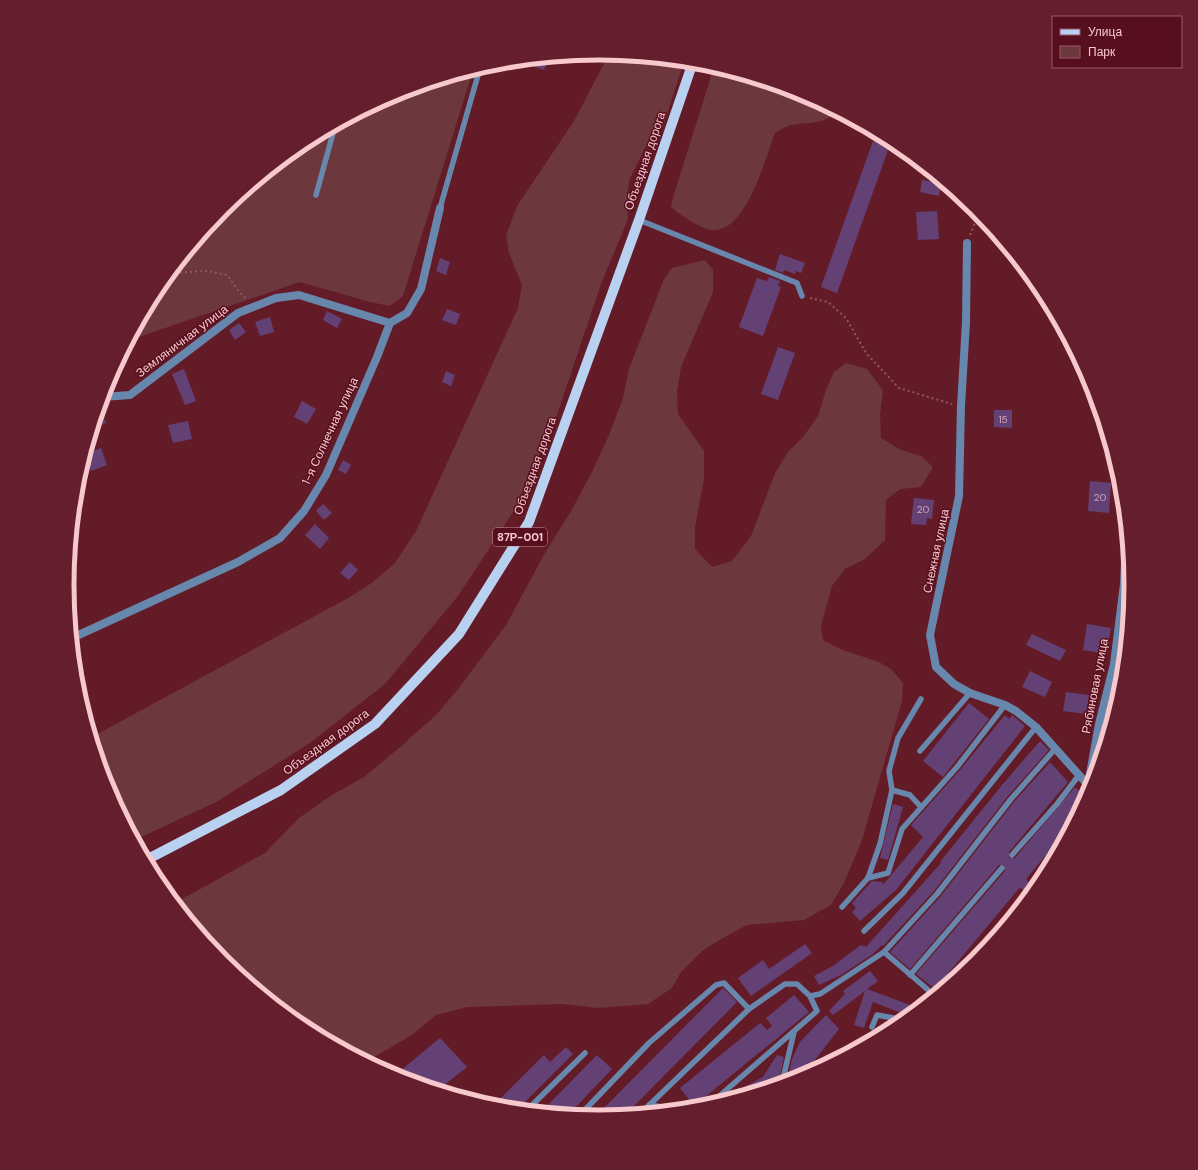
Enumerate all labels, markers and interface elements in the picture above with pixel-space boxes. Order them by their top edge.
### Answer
legend [1052,16,1182,68]
text: Улица [1088,24,1122,40]
text: Парк [1088,44,1116,60]
street label: Объездная дорога [621,110,669,212]
street label: Земляничная улица [133,301,231,381]
street label: 1-я Солнечная улица [298,374,362,487]
house number: 15 [998,413,1008,426]
street label: Объездная дорога [510,415,560,517]
house number: 20 [1094,491,1106,504]
house number: 20 [917,503,929,516]
street label: Снежная улица [919,507,953,595]
road number: 87Р-001 [493,528,547,546]
street label: Рябиновая улица [1078,637,1112,735]
street label: Объездная дорога [280,705,373,779]

